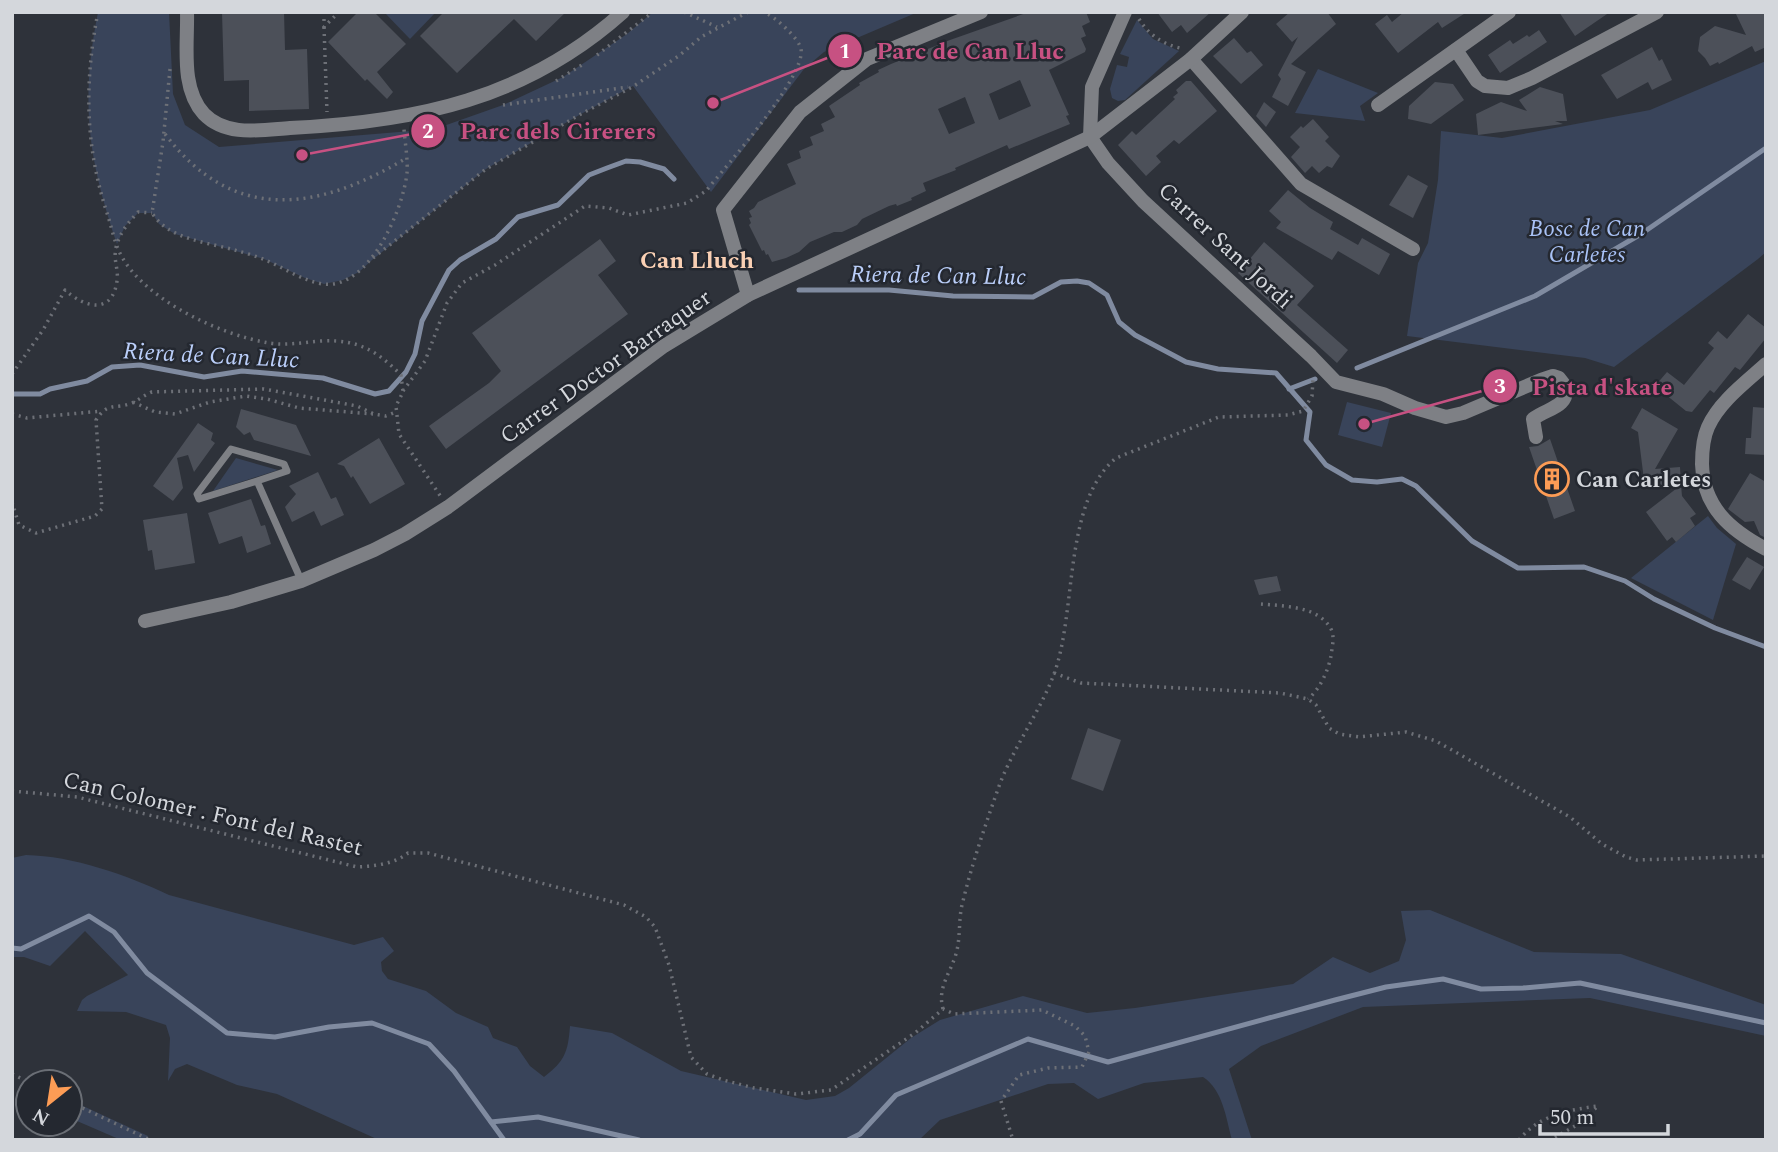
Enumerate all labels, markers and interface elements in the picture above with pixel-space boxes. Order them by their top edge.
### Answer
callout: Parc de Can Lluc [828,28,1078,73]
text: Parc de Can Lluc [876,34,1064,70]
text: 1 [839,36,851,68]
callout: Parc dels Cirerers [410,108,670,153]
text: Parc dels Cirerers [460,114,656,150]
text: 2 [422,116,434,148]
street label: Carrer Sant Jordi [1150,174,1300,318]
park label: Bosc de Can Carletes [1529,212,1645,273]
district label: Can Lluch [640,243,754,279]
water label: Riera de Can Lluc [849,256,1026,296]
street label: Carrer Doctor Barraquer [493,281,719,454]
water label: Riera de Can Lluc [122,333,300,379]
callout: Pista d'skate [1482,364,1686,409]
text: Pista d'skate [1532,370,1672,406]
text: 3 [1494,371,1506,403]
building icon: Can Carletes [1533,460,1571,498]
place label: Can Carletes [1576,463,1711,498]
street label: Can Colomer . Font del Rastet [60,763,366,866]
north arrow [14,1068,84,1138]
scale bar [1540,1092,1668,1136]
text: N [27,1100,55,1133]
text: 50 m [1550,1102,1594,1134]

